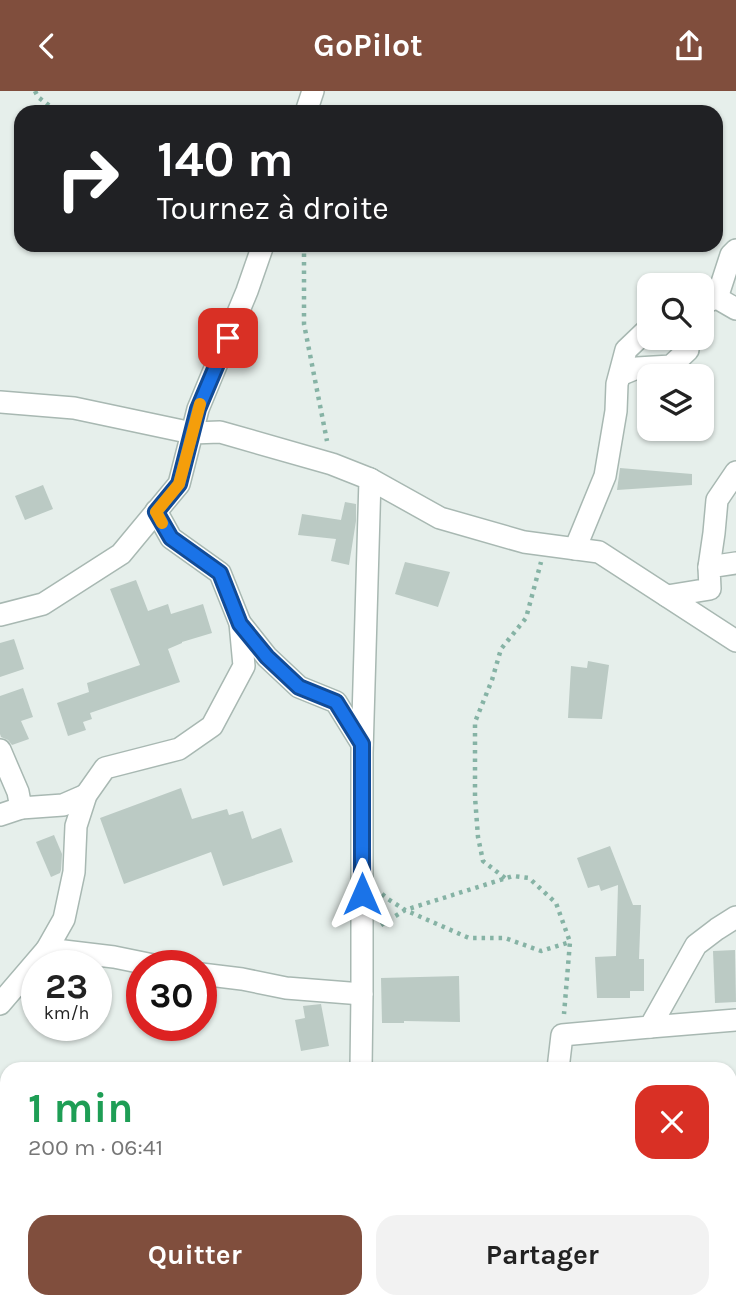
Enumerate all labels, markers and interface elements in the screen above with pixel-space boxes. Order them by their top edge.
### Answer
icon: back [28,27,66,65]
text: GoPilot [313,27,423,64]
icon: share [670,27,708,65]
text: 140 m [157,131,294,188]
icon: right [42,133,133,224]
text: Tournez à droite [157,190,389,227]
map controls [637,273,714,441]
button: search [637,273,714,350]
pin [198,308,258,368]
icon: arrive [209,319,247,357]
button: layers [637,364,714,441]
position arrow [325,857,399,931]
speed limit sign: 30 [126,950,217,1041]
text: 23 [45,966,88,1007]
text: km/h [44,1002,89,1024]
text: 1 min [28,1083,133,1133]
button: close [635,1085,709,1159]
text: 200 m · 06:41 [28,1134,163,1161]
button: Quitter [28,1215,362,1295]
button: Partager [376,1215,709,1295]

